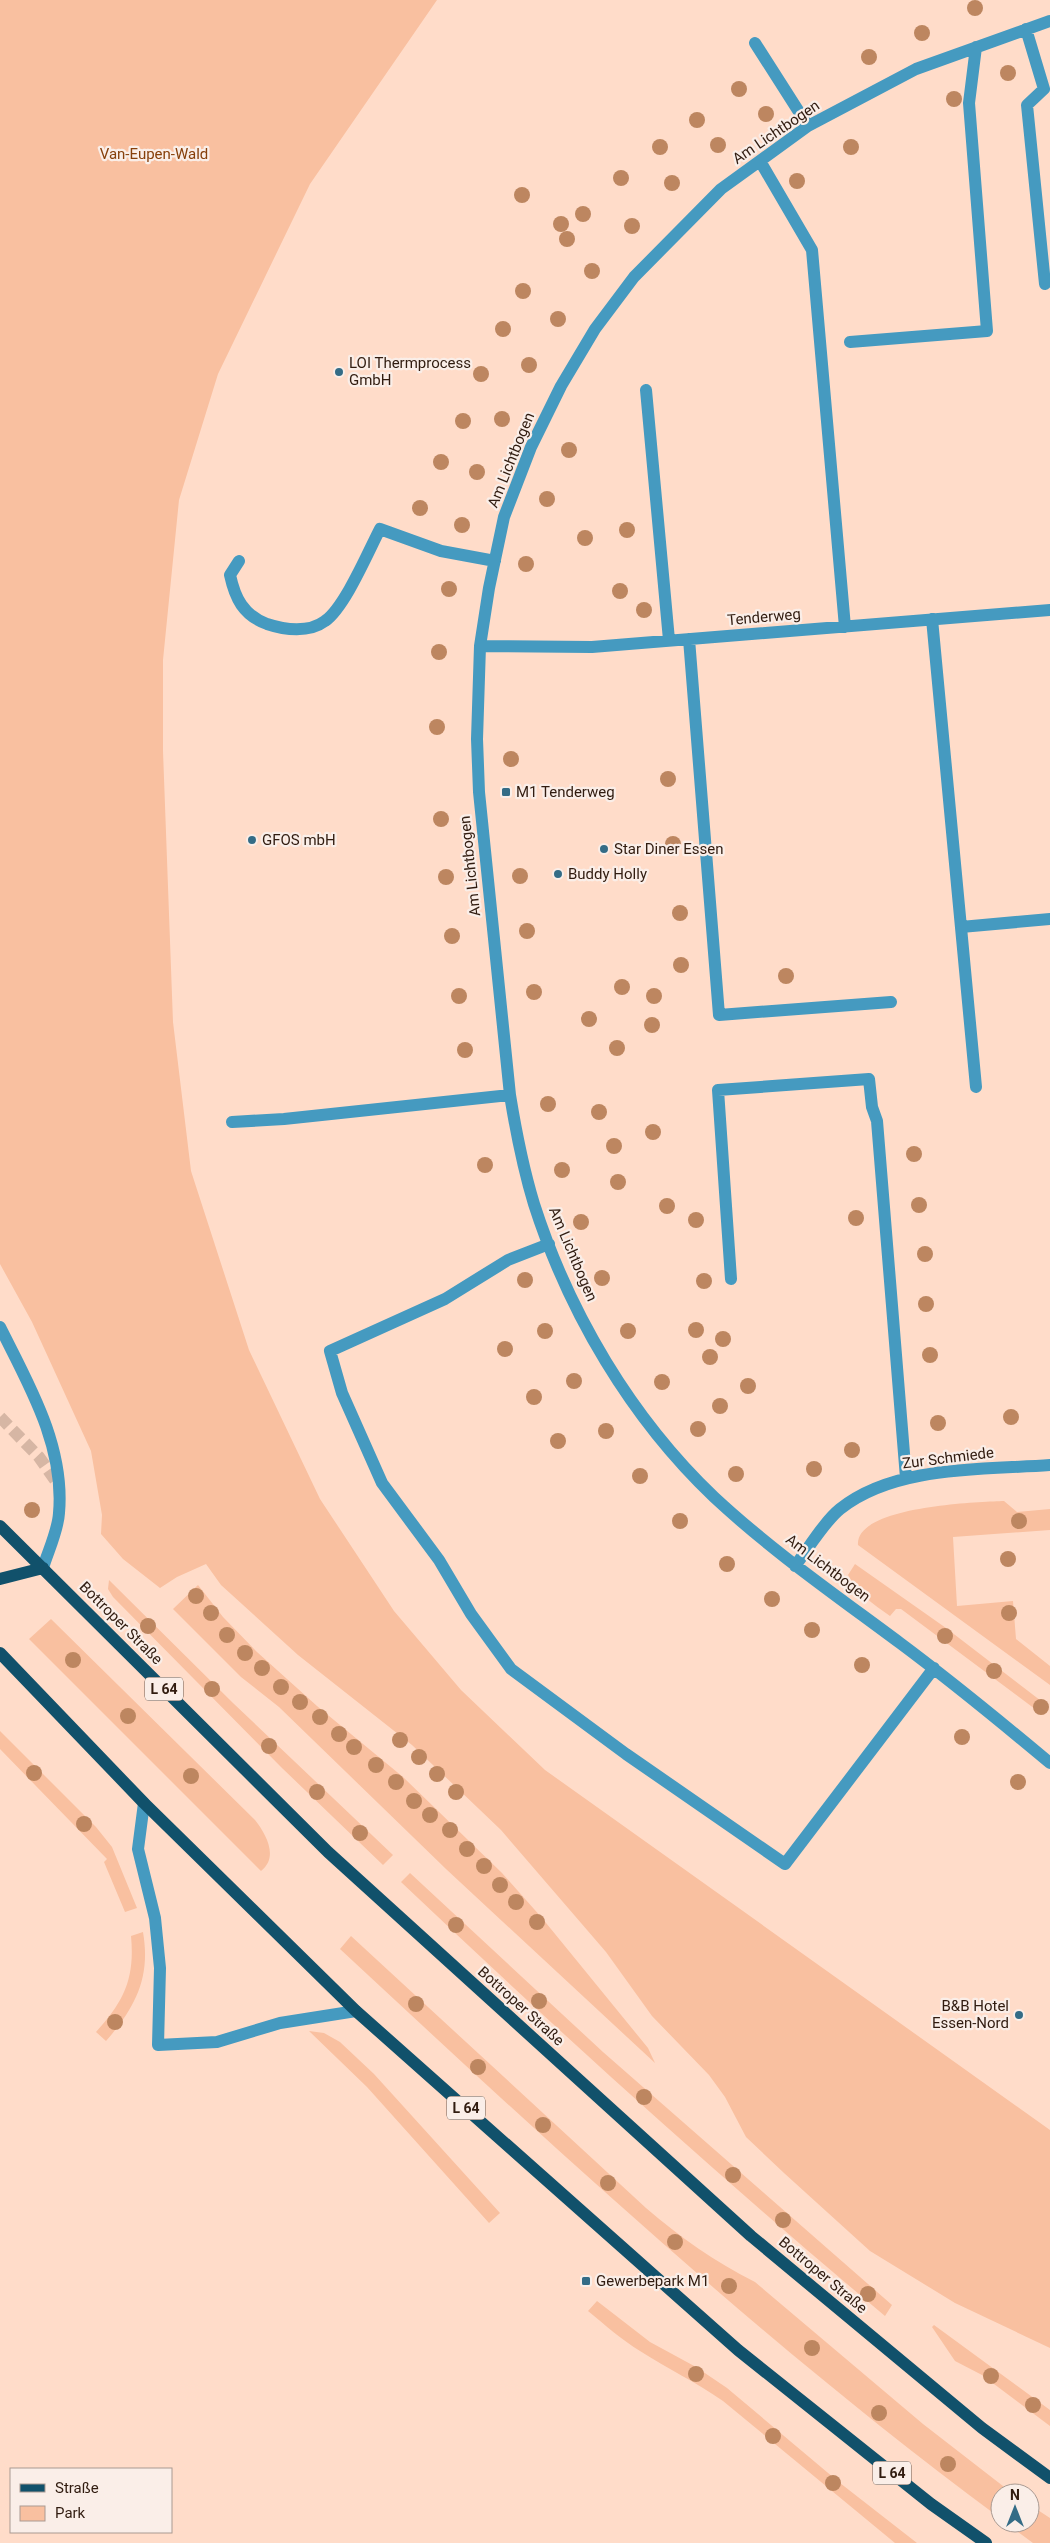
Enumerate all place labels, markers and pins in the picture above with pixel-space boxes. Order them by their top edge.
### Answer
place label: LOI Thermprocess GmbH [349,354,471,389]
marker: LOI Thermprocess GmbH [333,366,345,378]
place label: M1 Tenderweg [516,783,615,801]
marker: M1 Tenderweg [500,786,512,798]
place label: GFOS mbH [262,831,336,849]
marker: GFOS mbH [246,834,258,846]
place label: Star Diner Essen [614,840,724,858]
marker: Star Diner Essen [598,843,610,855]
place label: Buddy Holly [568,865,647,883]
marker: Buddy Holly [552,868,564,880]
place label: B&B Hotel Essen-Nord [932,1997,1009,2032]
marker: B&B Hotel Essen-Nord [1013,2009,1025,2021]
place label: Gewerbepark M1 [596,2272,709,2290]
marker: Gewerbepark M1 [580,2275,592,2287]

